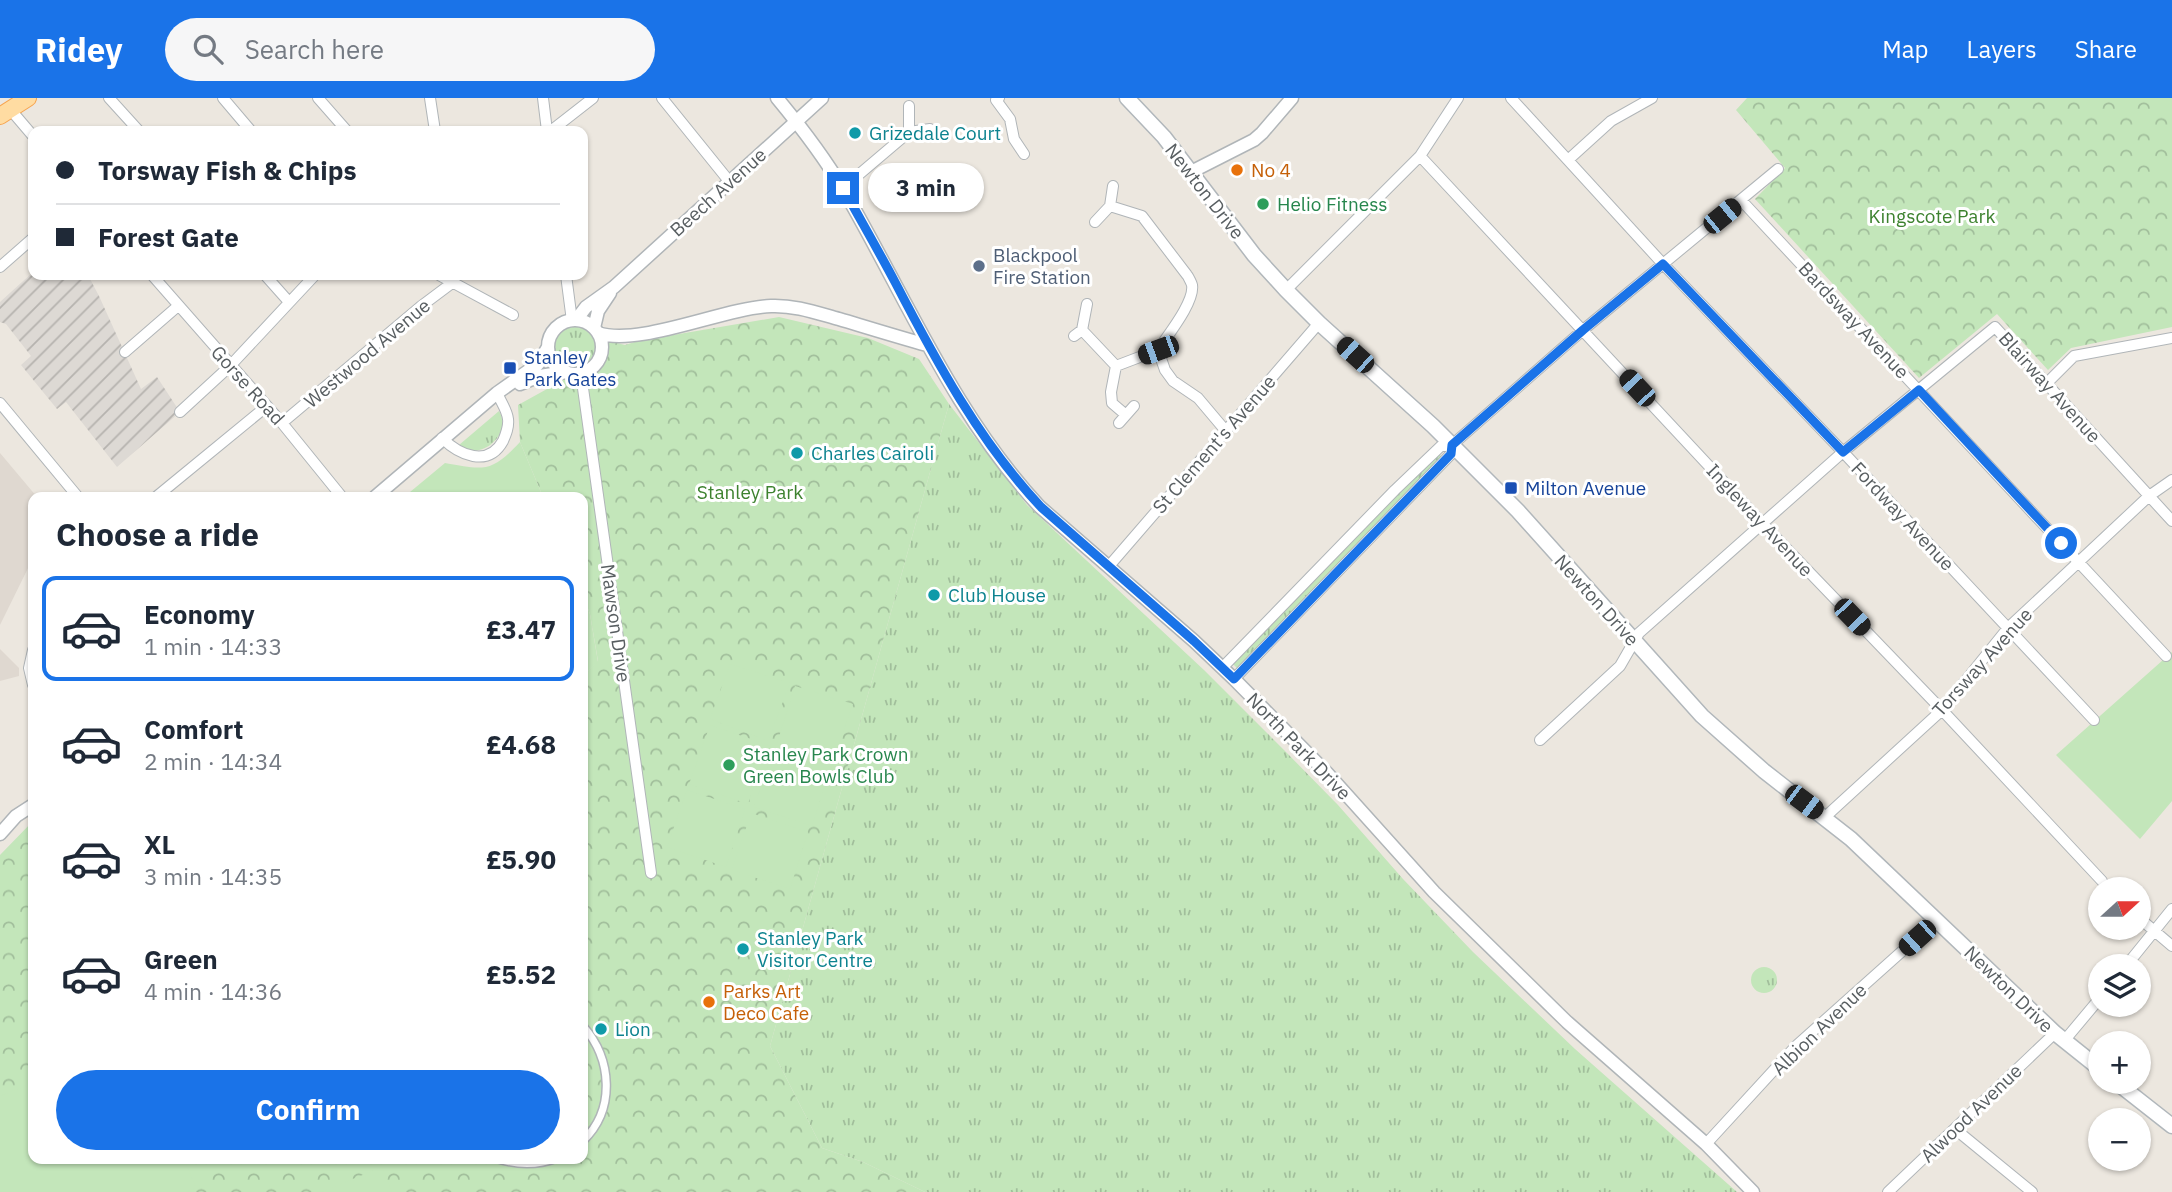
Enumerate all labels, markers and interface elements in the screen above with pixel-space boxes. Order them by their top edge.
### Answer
search box [165,18,655,81]
text: Ridey [35,28,123,71]
icon: search [189,30,227,68]
text: Search here [245,32,384,66]
text: Map [1882,33,1929,65]
text: Layers [1967,33,2037,65]
text: Share [2075,33,2137,65]
place label: Grizedale Court [869,121,1001,145]
marker: Grizedale Court [847,125,863,141]
street label: Newton Drive [1160,138,1250,244]
street label: Beech Avenue [665,142,771,242]
text: Torsway Fish & Chips [98,153,357,187]
place label: No 4 [1251,158,1291,182]
marker: No 4 [1229,162,1245,178]
callout: 3 min [868,164,983,212]
route end [827,172,859,204]
text: 3 min [896,172,956,202]
place label: Helio Fitness [1277,192,1388,216]
car [1700,195,1745,237]
marker: Helio Fitness [1255,196,1271,212]
park label: Kingscote Park [1869,204,1995,228]
text: Forest Gate [98,220,239,254]
place label: Blackpool Fire Station [993,243,1091,289]
street label: Bardsway Avenue [1794,256,1914,384]
marker: Blackpool Fire Station [971,258,987,274]
street label: Westwood Avenue [299,293,435,413]
street label: Blairway Avenue [1994,326,2106,448]
car [1135,333,1182,367]
car [1333,333,1378,377]
street label: Gorse Road [206,340,290,430]
place label: Stanley Park Gates [524,345,617,391]
marker: Stanley Park Gates [502,360,518,376]
car [1615,365,1660,411]
street label: St Clement's Avenue [1147,370,1281,518]
place label: Charles Cairoli [811,441,934,465]
marker: Charles Cairoli [789,445,805,461]
street label: Fordway Avenue [1846,456,1960,576]
street label: Ingleway Avenue [1702,458,1818,582]
place label: Milton Avenue [1525,476,1646,500]
park label: Stanley Park [697,480,803,504]
marker: Milton Avenue [1503,480,1519,496]
text: Choose a ride [56,513,259,555]
route start [2045,527,2077,559]
street label: Newton Drive [1550,549,1644,651]
street label: Mawson Drive [596,562,636,684]
place label: Club House [948,583,1046,607]
marker: Club House [926,587,942,603]
car [1830,595,1875,639]
icon: car [60,597,123,660]
text: Economy [144,597,255,631]
street label: Torsway Avenue [1927,603,2037,721]
text: £3.47 [486,612,556,646]
text: 1 min · 14:33 [144,631,282,661]
street label: North Park Drive [1242,687,1356,805]
icon: car [60,712,123,775]
text: Comfort [144,712,243,746]
text: £4.68 [486,727,556,761]
place label: Stanley Park Crown Green Bowls Club [743,742,909,788]
text: 2 min · 14:34 [144,746,282,776]
marker: Stanley Park Crown Green Bowls Club [721,757,737,773]
car [1781,781,1828,823]
icon: car [60,827,123,890]
text: XL [144,827,175,861]
text: £5.90 [486,842,556,876]
text: 3 min · 14:35 [144,861,282,891]
north arrow [2088,877,2151,940]
map controls [2088,877,2151,1171]
car [1895,916,1940,960]
place label: Stanley Park Visitor Centre [757,926,873,972]
street label: Newton Drive [1959,940,2059,1038]
marker: Stanley Park Visitor Centre [735,941,751,957]
icon: car [60,942,123,1005]
text: Green [144,942,218,976]
button: layers [2088,954,2151,1017]
text: £5.52 [486,957,556,991]
text: 4 min · 14:36 [144,976,282,1006]
street label: Albion Avenue [1767,978,1871,1080]
place label: Parks Art Deco Cafe [723,979,809,1025]
marker: Parks Art Deco Cafe [701,994,717,1010]
place label: Lion [615,1017,651,1041]
marker: Lion [593,1021,609,1037]
button: + [2088,1031,2151,1094]
street label: Alwood Avenue [1915,1059,2027,1167]
button: Confirm [56,1070,560,1150]
button: − [2088,1108,2151,1171]

